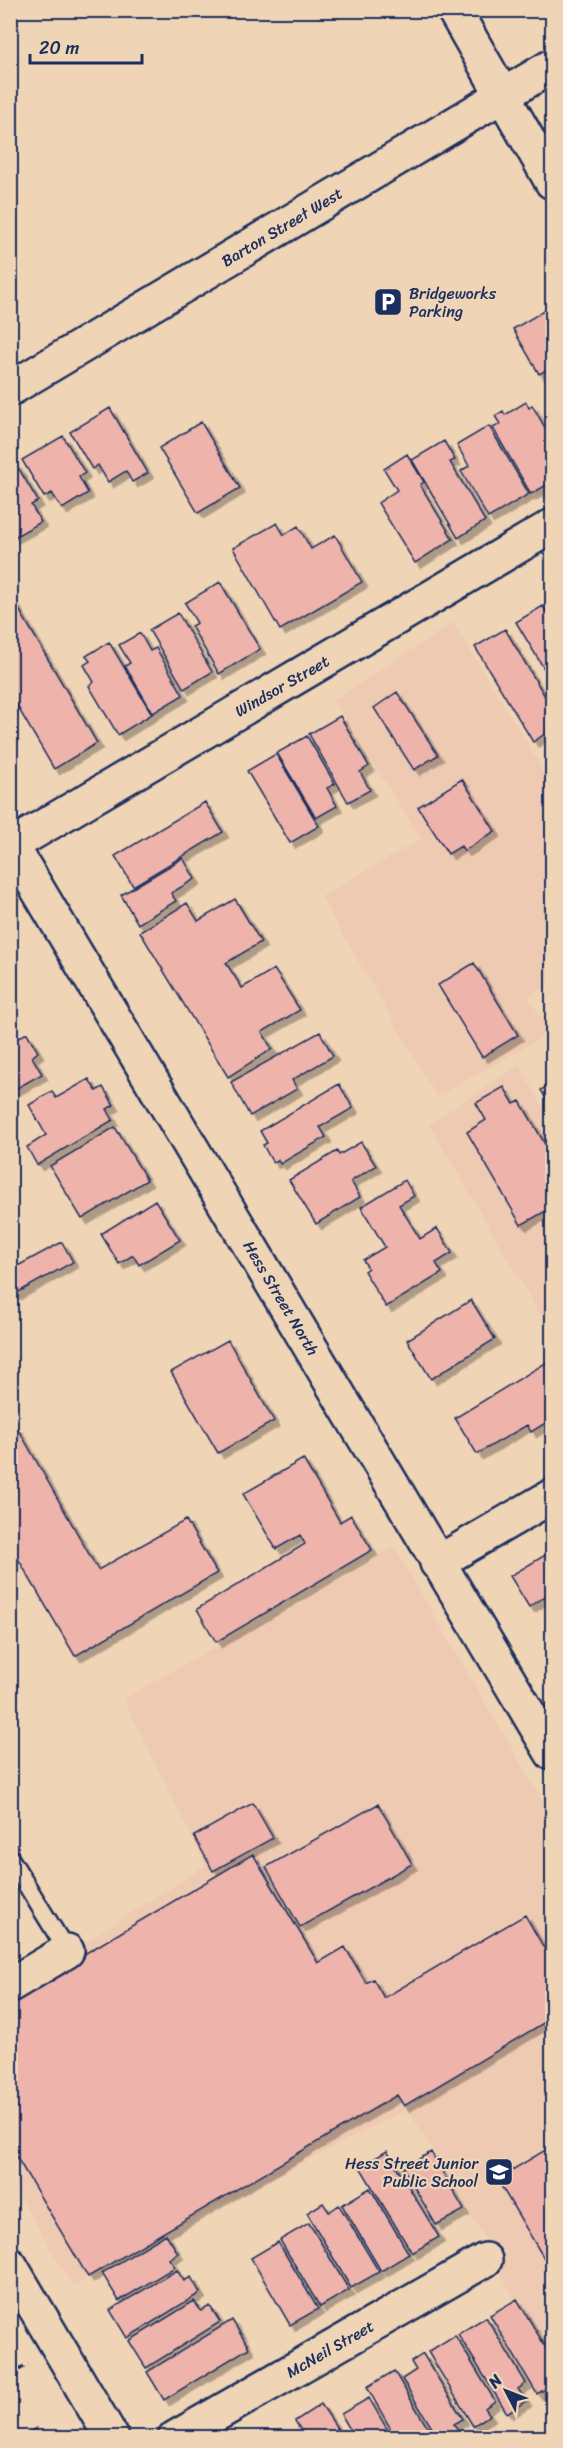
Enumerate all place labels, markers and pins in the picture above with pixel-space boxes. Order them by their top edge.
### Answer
place label: Bridgeworks Parking [409,279,497,326]
parking icon: Bridgeworks Parking [372,286,404,318]
place label: Hess Street Junior Public School [345,2149,479,2196]
school or university icon: Hess Street Junior Public School [483,2156,515,2188]

